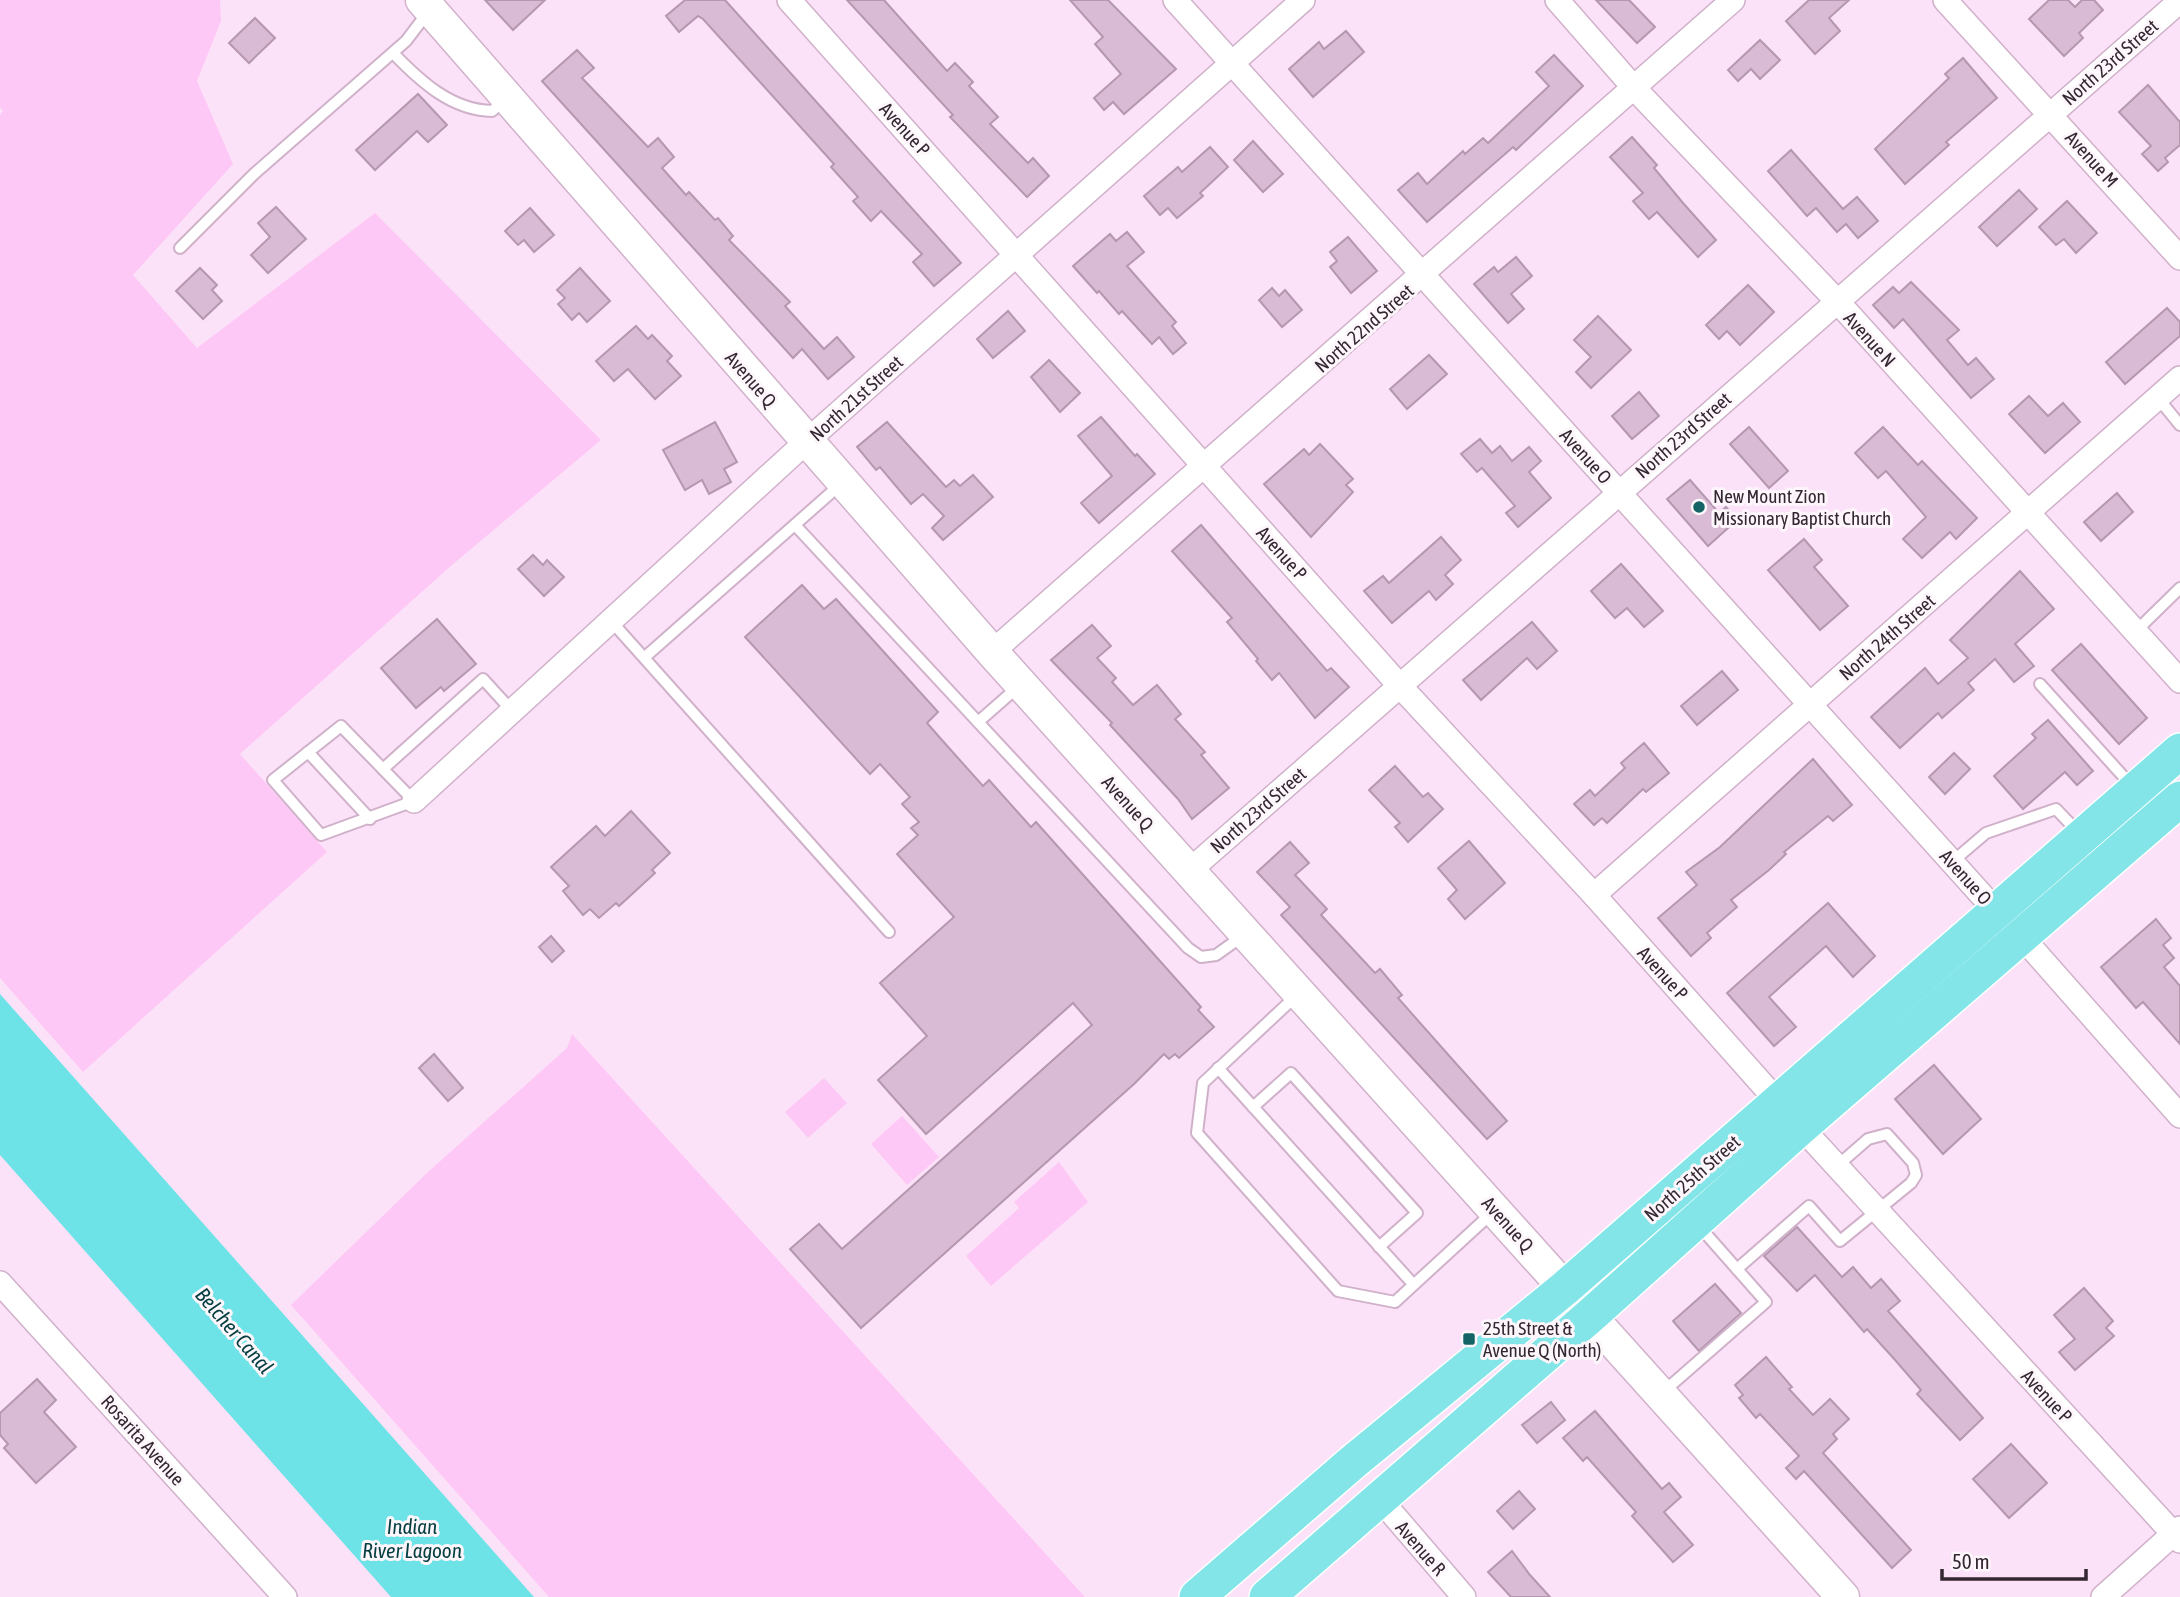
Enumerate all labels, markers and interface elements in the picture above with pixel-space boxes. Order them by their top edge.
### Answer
street label: North 23rd Street [2058,14,2162,110]
street label: Avenue P [875,98,935,160]
street label: Avenue M [2061,126,2123,192]
street label: North 22nd Street [1310,279,1418,377]
street label: Avenue N [1840,307,1900,371]
street label: Avenue Q [721,347,782,412]
street label: North 21st Street [805,351,907,445]
street label: North 23rd Street [1631,387,1735,483]
street label: Avenue O [1556,424,1616,488]
place label: New Mount Zion Missionary Baptist Church [1713,485,1891,529]
marker: New Mount Zion Missionary Baptist Church [1691,499,1707,515]
street label: Avenue P [1252,522,1312,584]
street label: North 24th Street [1835,589,1939,685]
street label: North 23rd Street [1206,762,1310,858]
street label: Avenue Q [1098,771,1159,836]
street label: Avenue O [1936,845,1996,909]
street label: Avenue P [1633,942,1693,1004]
street label: North 25th Street [1640,1130,1744,1226]
street label: Avenue Q [1478,1192,1539,1257]
water label: Belcher Canal [191,1282,279,1378]
place label: 25th Street & Avenue Q (North) [1483,1317,1601,1361]
marker: 25th Street & Avenue Q (North) [1461,1331,1477,1347]
street label: Avenue P [2017,1365,2077,1427]
street label: Rosarita Avenue [97,1390,189,1490]
water label: Indian River Lagoon [362,1514,462,1562]
street label: Avenue R [1391,1516,1451,1580]
scale bar [1942,1538,2086,1582]
text: 50 m [1952,1549,1990,1573]

